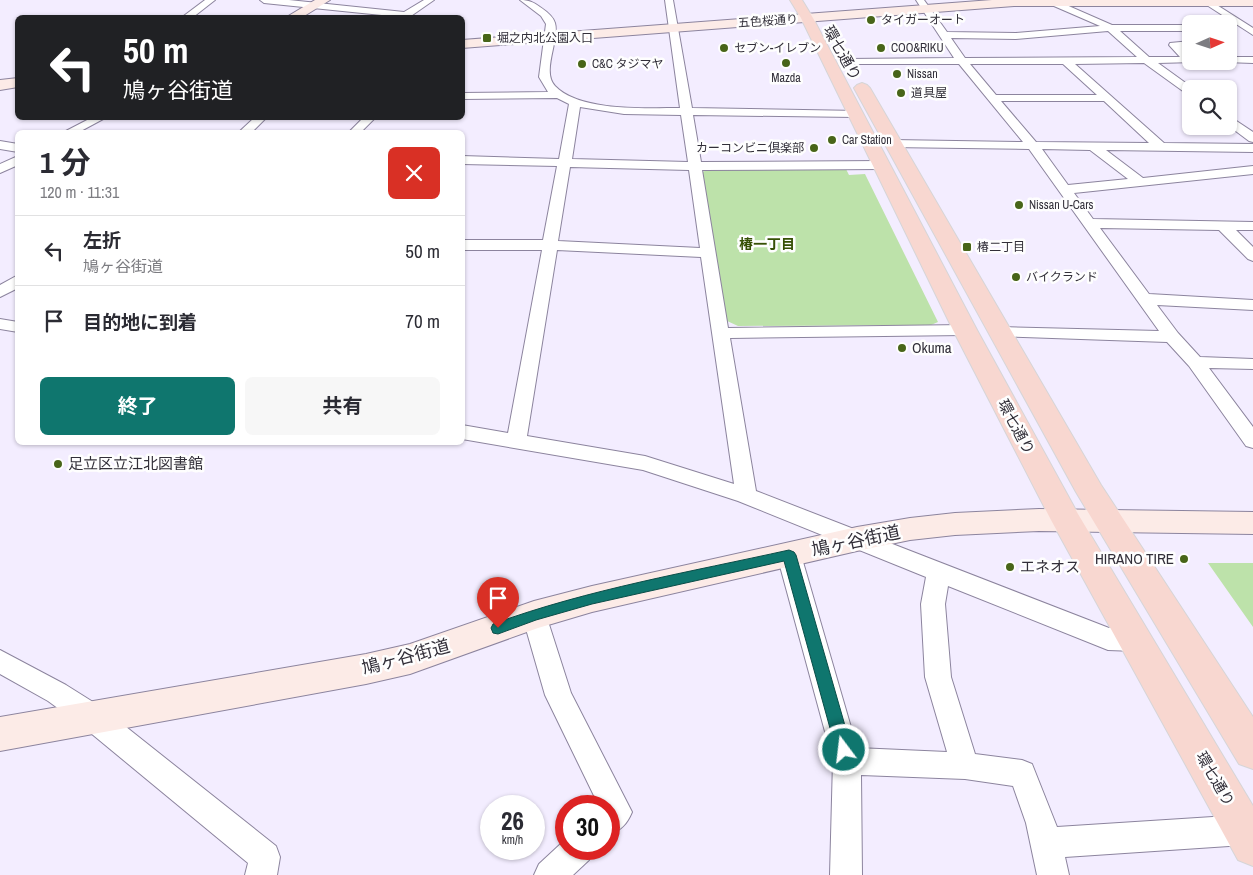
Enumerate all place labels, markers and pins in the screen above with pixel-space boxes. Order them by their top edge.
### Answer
place label: タイガーオート [881,12,965,28]
marker: タイガーオート [865,14,877,26]
place label: 堀之内北公園入口 [497,30,593,46]
marker: 堀之内北公園入口 [481,32,493,44]
place label: セブン-イレブン [734,40,821,56]
place label: COO&RIKU [891,40,944,56]
marker: セブン-イレブン [718,42,730,54]
marker: COO&RIKU [875,42,887,54]
place label: C&C タジマヤ [592,56,664,72]
marker: Mazda [780,57,792,69]
marker: C&C タジマヤ [576,58,588,70]
place label: Nissan [907,66,938,82]
marker: Nissan [891,68,903,80]
place label: Mazda [771,70,801,86]
place label: 道具屋 [911,85,947,101]
marker: 道具屋 [895,87,907,99]
place label: Car Station [842,132,892,148]
marker: Car Station [826,134,838,146]
place label: カーコンビニ倶楽部 [696,140,804,156]
marker: カーコンビニ倶楽部 [808,142,820,154]
place label: Nissan U-Cars [1029,197,1094,213]
marker: Nissan U-Cars [1013,199,1025,211]
place label: 椿二丁目 [977,239,1025,255]
marker: 椿二丁目 [961,241,973,253]
place label: バイクランド [1026,269,1098,285]
marker: バイクランド [1010,271,1022,283]
place label: Okuma [912,337,952,358]
marker: Okuma [896,342,908,354]
place label: 足立区立江北図書館 [68,453,203,474]
marker: 足立区立江北図書館 [52,458,64,470]
place label: HIRANO TIRE [1095,548,1174,569]
marker: HIRANO TIRE [1178,553,1190,565]
place label: エネオス [1020,556,1080,577]
marker: エネオス [1004,561,1016,573]
pin [477,577,519,628]

